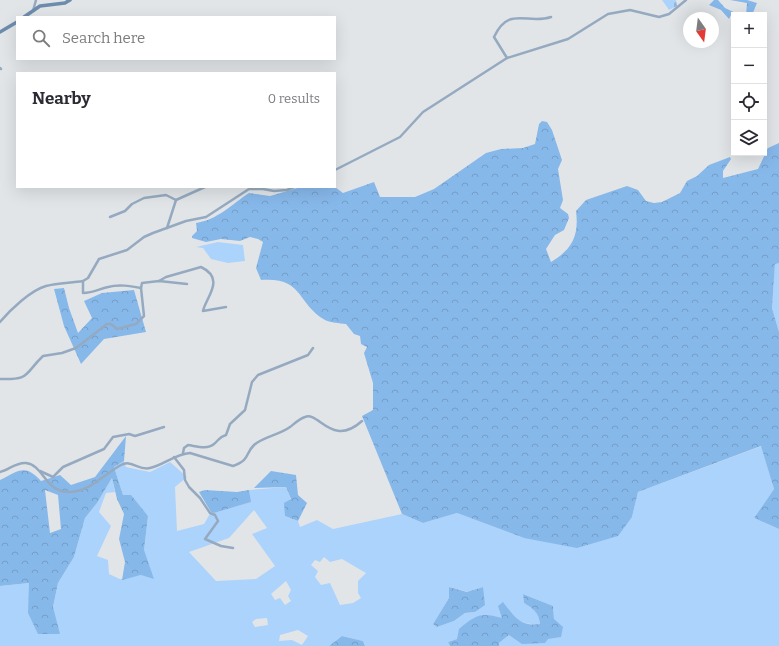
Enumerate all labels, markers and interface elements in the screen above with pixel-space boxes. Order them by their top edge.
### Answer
north arrow [683,12,719,48]
map controls [731,12,767,156]
button: + [731,12,767,48]
search box [16,16,336,60]
icon: search [30,27,52,49]
text: Search here [62,29,145,47]
button: − [731,48,767,84]
button: locate [731,84,767,120]
text: Nearby [32,88,91,109]
text: 0 results [268,91,320,106]
button: layers [731,120,767,156]

